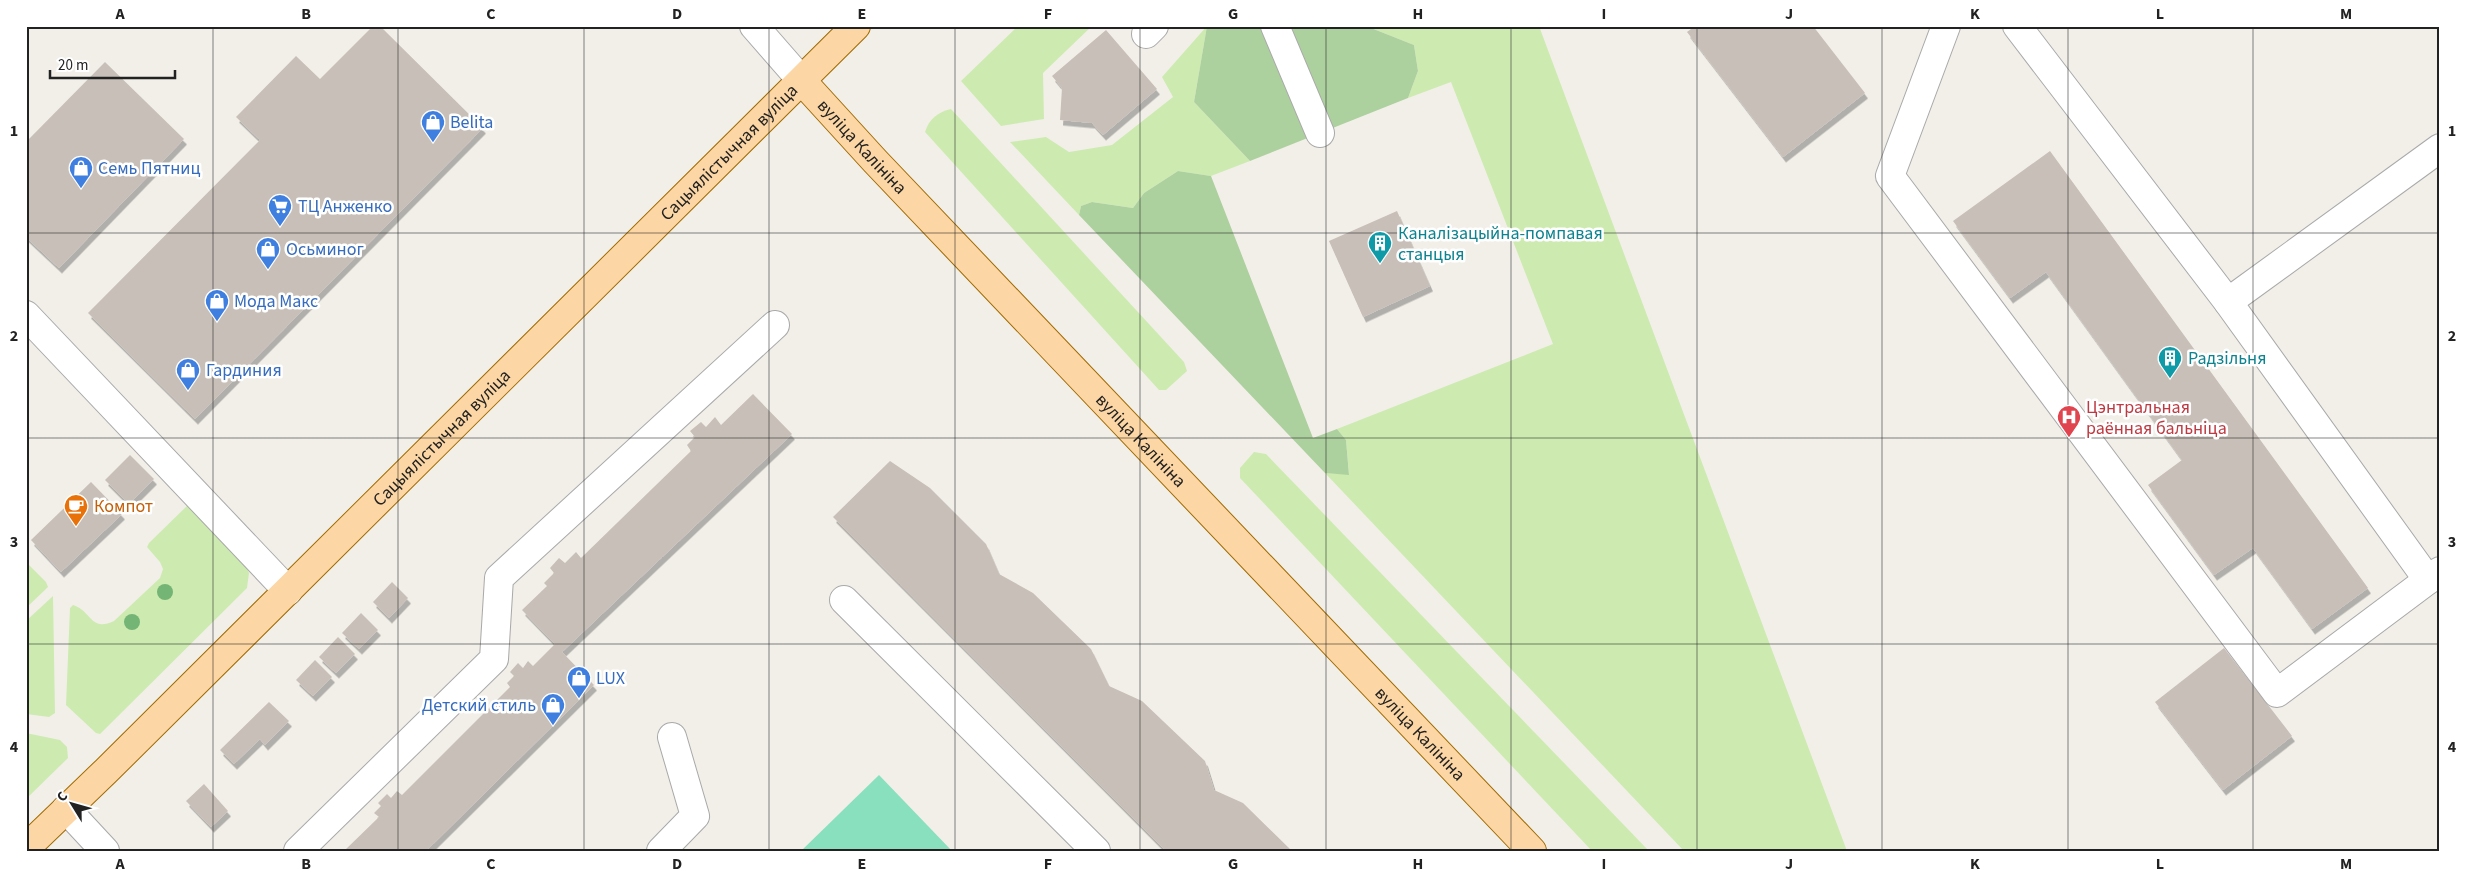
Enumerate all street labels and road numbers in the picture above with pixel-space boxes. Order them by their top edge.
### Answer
street label: Сацыялістычная вуліца [654,78,803,226]
street label: вуліца Калініна [812,93,913,200]
street label: Сацыялістычная вуліца [367,364,516,512]
street label: вуліца Калініна [1090,388,1192,493]
street label: вуліца Калініна [1369,681,1471,786]

